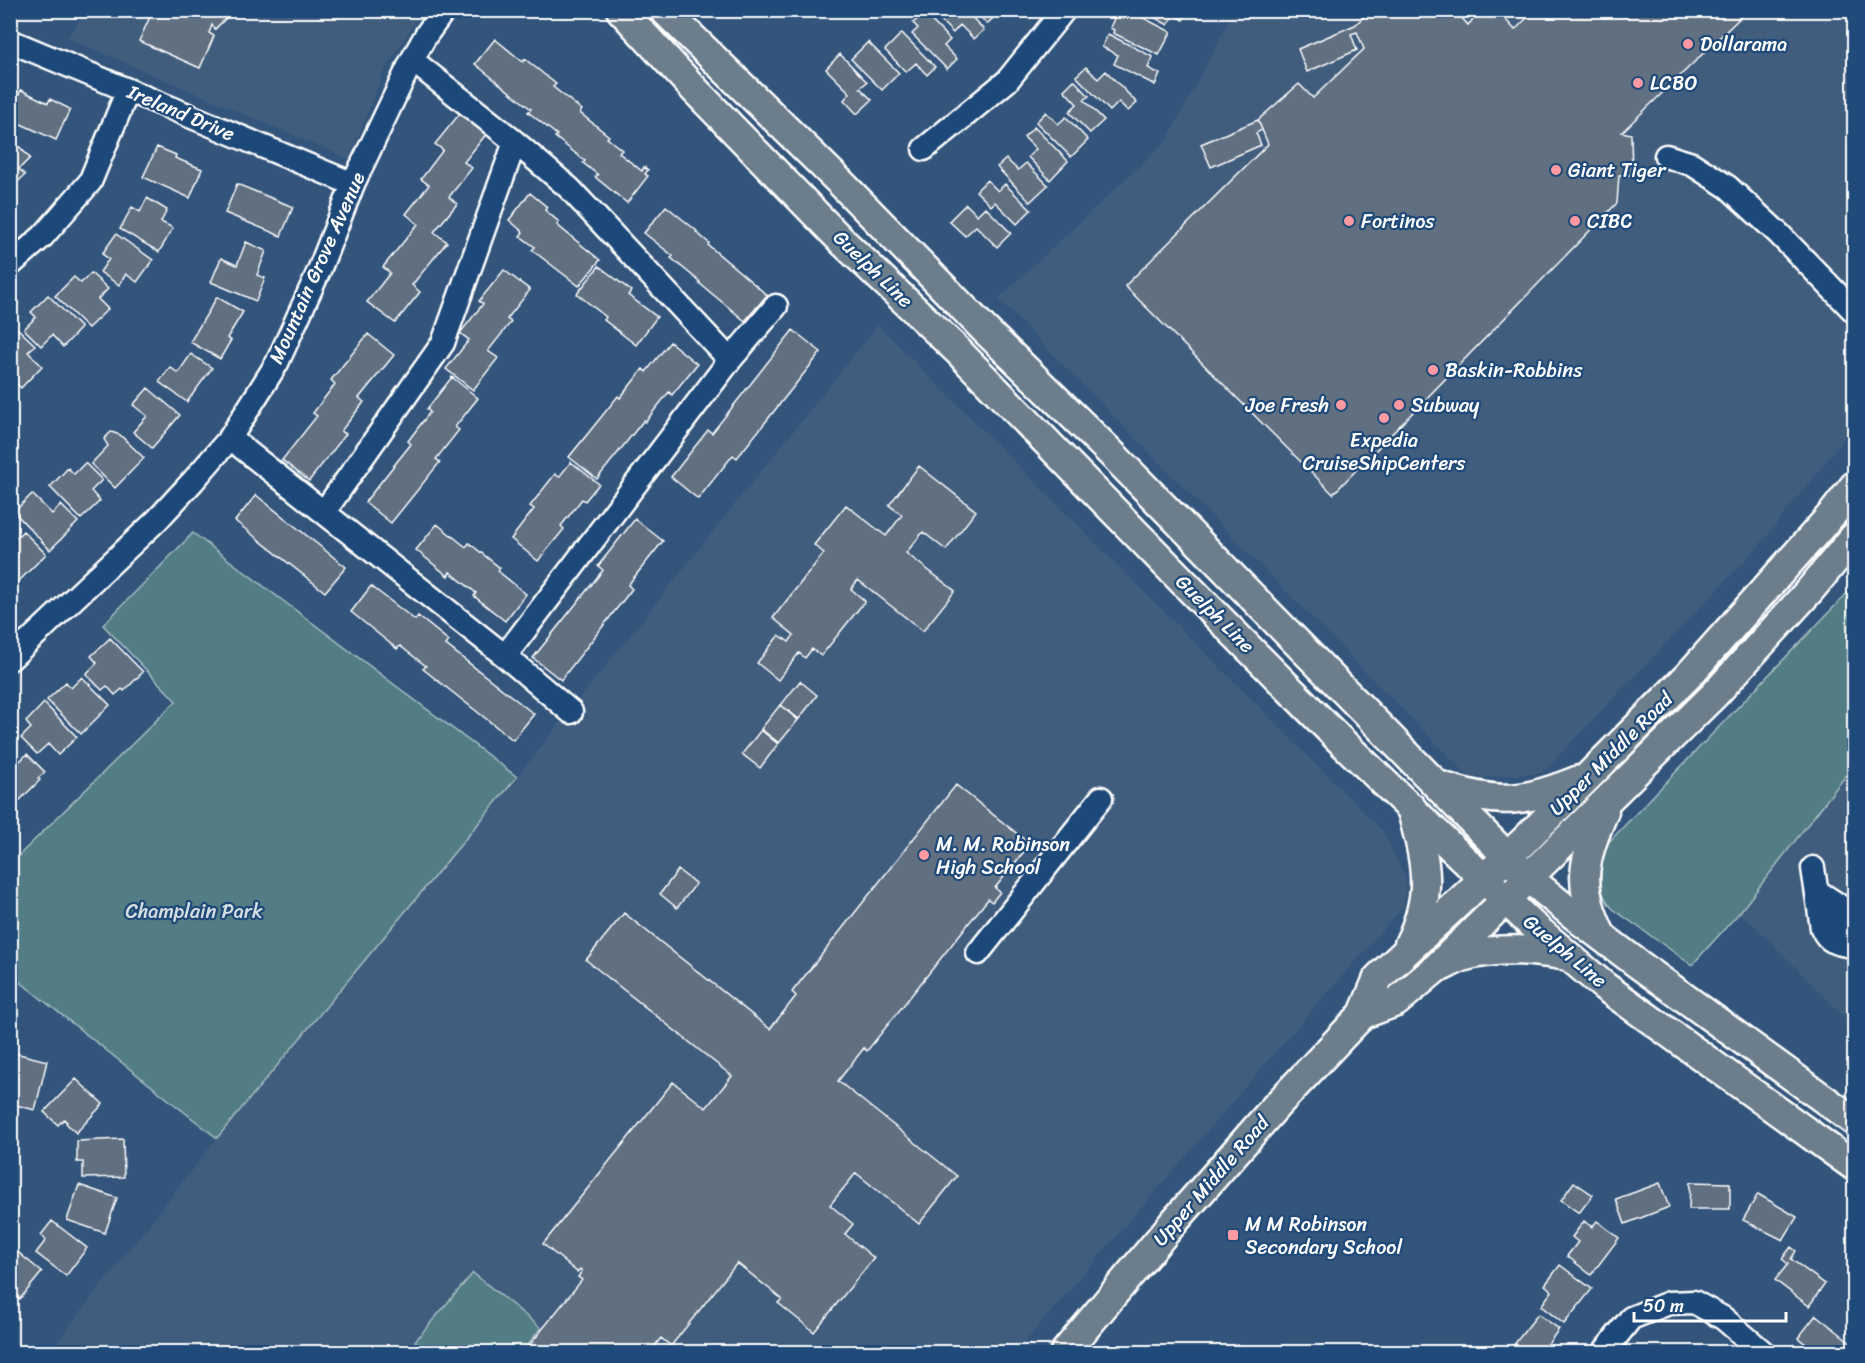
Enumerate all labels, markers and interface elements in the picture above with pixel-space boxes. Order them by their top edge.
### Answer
place label: Dollarama [1700,27,1787,62]
marker: Dollarama [1681,37,1695,51]
place label: LCBO [1650,66,1698,101]
street label: Ireland Drive [121,74,240,151]
marker: LCBO [1631,76,1645,90]
place label: Giant Tiger [1568,153,1667,188]
marker: Giant Tiger [1549,163,1563,177]
street label: Mountain Grove Avenue [259,166,375,370]
place label: Fortinos [1361,204,1435,239]
place label: CIBC [1587,204,1632,239]
marker: Fortinos [1342,214,1356,228]
marker: CIBC [1568,214,1582,228]
street label: Guelph Line [824,221,922,317]
place label: Baskin-Robbins [1445,353,1583,388]
marker: Baskin-Robbins [1426,363,1440,377]
place label: Joe Fresh [1245,388,1329,423]
place label: Subway [1411,388,1480,423]
marker: Joe Fresh [1334,398,1348,412]
marker: Subway [1392,398,1406,412]
marker: Expedia CruiseShipCenters [1377,411,1391,425]
place label: Expedia CruiseShipCenters [1303,423,1466,481]
street label: Guelph Line [1167,566,1263,662]
street label: Upper Middle Road [1541,682,1683,824]
place label: M. M. Robinson High School [936,827,1070,885]
marker: M. M. Robinson High School [917,848,931,862]
park label: Champlain Park [125,894,263,929]
street label: Guelph Line [1515,905,1615,997]
street label: Upper Middle Road [1144,1106,1279,1255]
place label: M M Robinson Secondary School [1245,1207,1403,1265]
marker: M M Robinson Secondary School [1226,1228,1240,1242]
scale bar [1634,1285,1786,1323]
text: 50 m [1643,1290,1684,1322]

